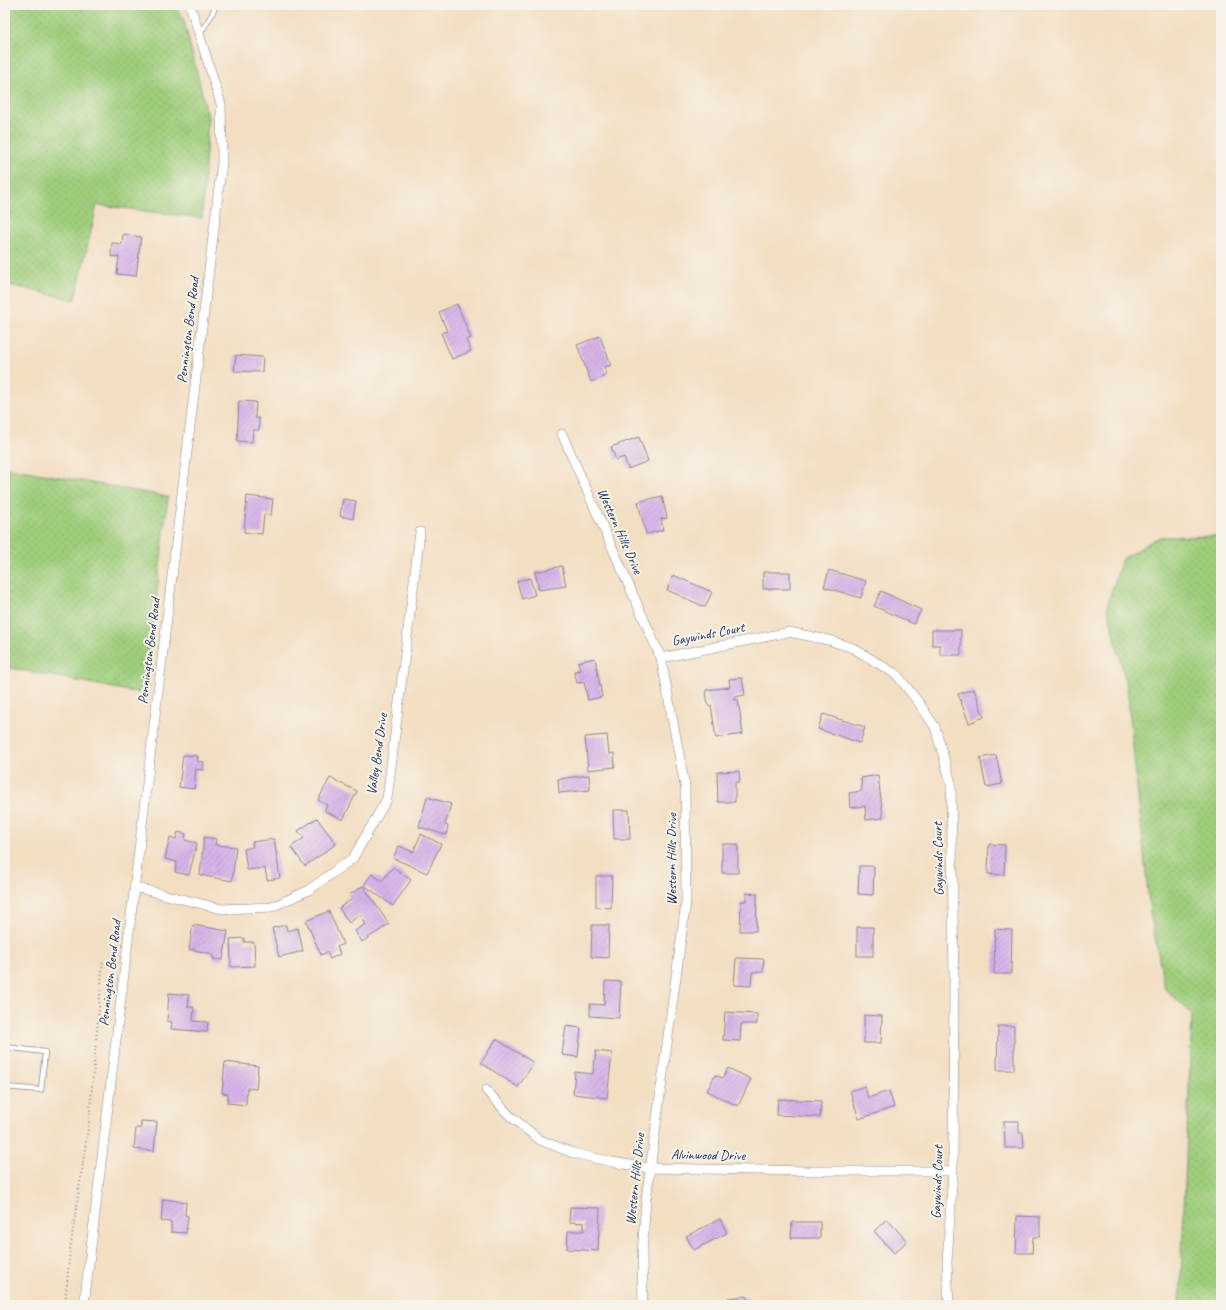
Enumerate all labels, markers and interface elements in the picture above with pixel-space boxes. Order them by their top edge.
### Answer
street label: Pennington Bend Road [173,274,203,384]
street label: Western Hills Drive [594,486,647,578]
street label: Pennington Bend Road [134,595,164,705]
street label: Gaywinds Court [670,618,747,649]
street label: Valley Bend Drive [363,711,391,796]
street label: Western Hills Drive [663,812,680,905]
street label: Gaywinds Court [929,821,947,896]
street label: Pennington Bend Road [95,917,125,1027]
street label: Western Hills Drive [622,1131,648,1226]
street label: Gaywinds Court [927,1144,947,1219]
street label: Alvinwood Drive [671,1146,747,1164]

